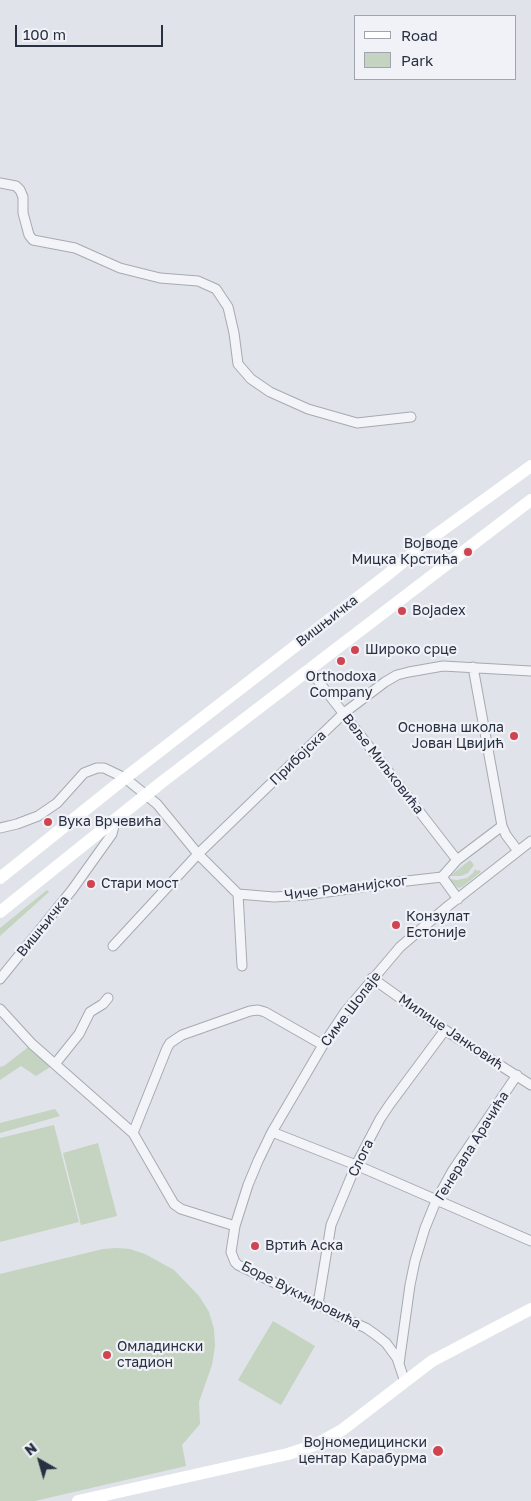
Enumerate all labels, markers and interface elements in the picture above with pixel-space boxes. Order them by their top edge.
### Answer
scale bar [18,15,165,47]
legend [354,15,516,80]
text: 100 m [23,25,66,43]
text: Road [401,26,438,44]
text: Park [401,51,433,69]
place label: Војводе Мицка Крстића [351,536,458,568]
marker: Војводе Мицка Крстића [462,546,474,558]
street label: Вишњичка [293,592,361,650]
place label: Bojadex [412,603,466,619]
marker: Bojadex [396,605,408,617]
place label: Широко срце [365,642,457,658]
marker: Широко срце [349,644,361,656]
marker: Orthodoxa Company [335,655,347,667]
place label: Orthodoxa Company [306,669,376,702]
street label: Веље Миљковића [339,711,427,817]
place label: Основна школа Јован Цвијић [398,720,504,752]
street label: Прибојска [266,727,330,789]
marker: Основна школа Јован Цвијић [508,730,520,742]
place label: Вука Врчевића [58,814,161,830]
marker: Вука Врчевића [42,816,54,828]
street label: Чиче Романијског [284,872,408,904]
place label: Стари мост [101,876,179,892]
marker: Стари мост [85,878,97,890]
street label: Вишњичка [13,892,73,960]
place label: Конзулат Естоније [406,909,470,942]
marker: Конзулат Естоније [390,919,402,931]
street label: Симе Шолаје [317,968,385,1050]
street label: Милице Јанковић [395,991,507,1073]
street label: Генерала Арачића [431,1088,513,1204]
street label: Слога [345,1136,377,1180]
place label: Вртић Аска [265,1238,343,1254]
marker: Вртић Аска [249,1240,261,1252]
street label: Боре Вукмировића [238,1258,364,1332]
place label: Омладински стадион [117,1339,203,1371]
marker: Омладински стадион [101,1349,113,1361]
place label: Војномедицински центар Карабурма [298,1435,427,1468]
north arrow [15,1436,65,1486]
text: N [21,1439,40,1459]
marker: Војномедицински центар Карабурма [431,1444,445,1458]

